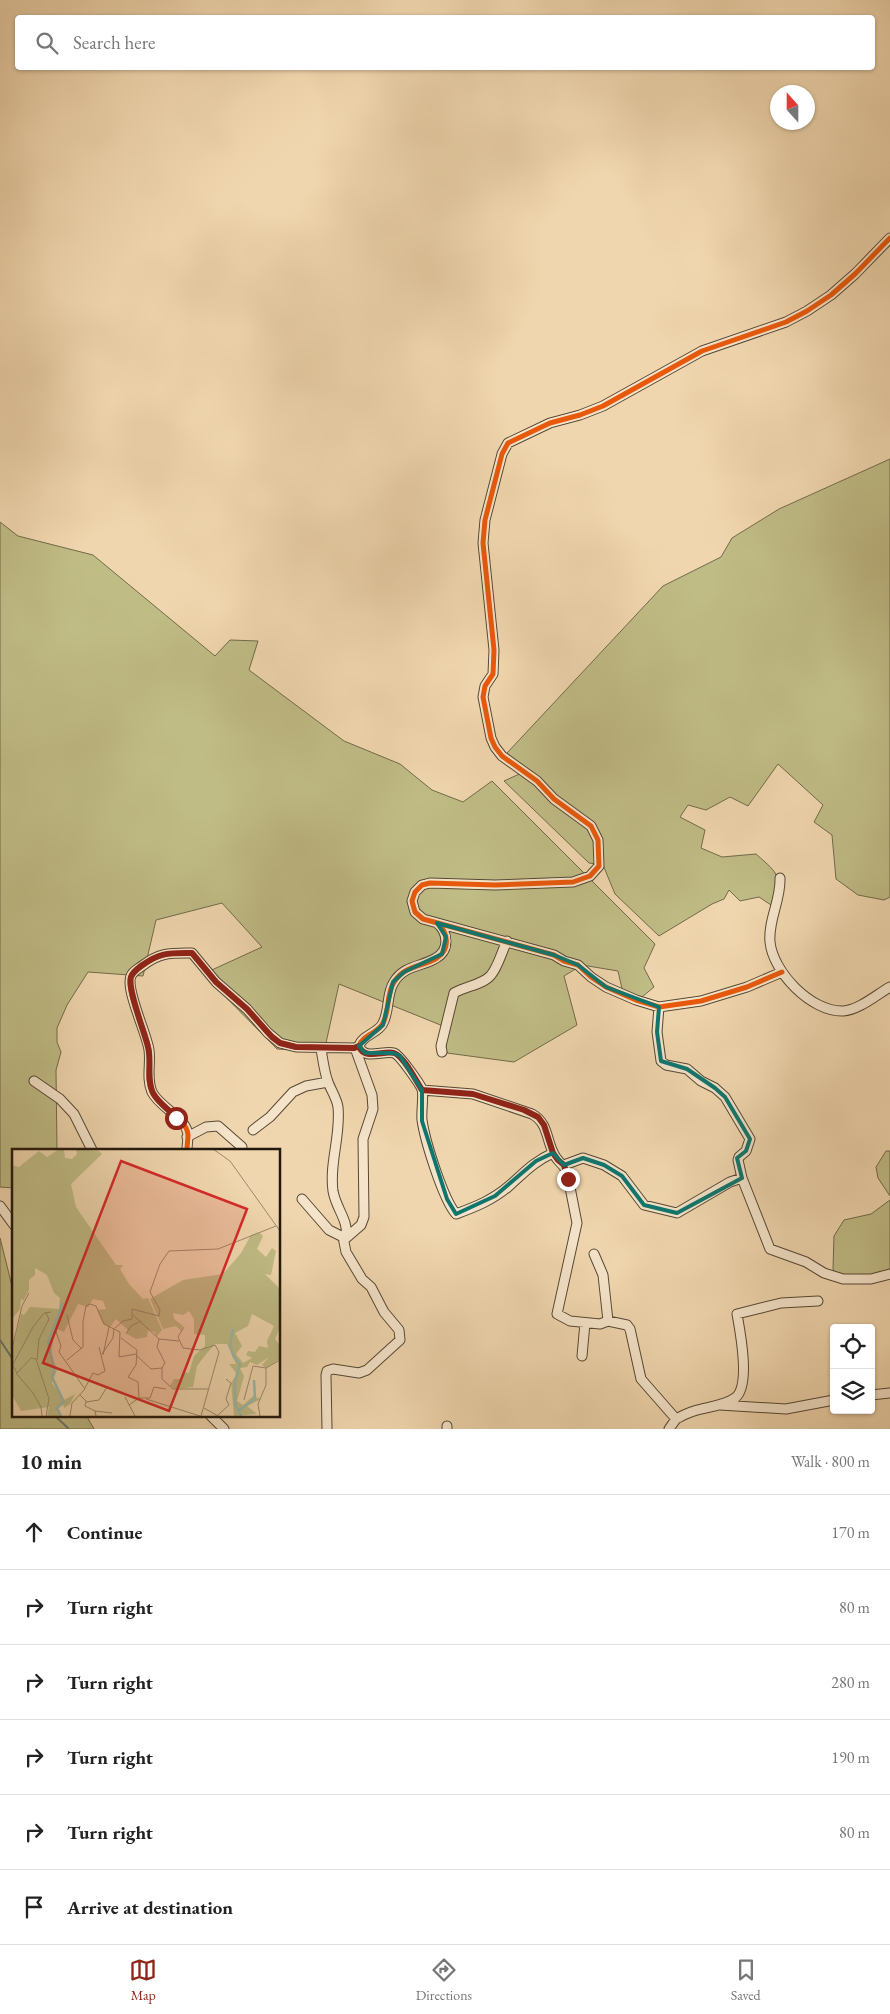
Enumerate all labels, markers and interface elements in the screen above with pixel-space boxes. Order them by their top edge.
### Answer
search box [15,15,875,70]
icon: search [33,29,61,57]
text: Search here [73,30,155,55]
north arrow [770,85,815,130]
route start [165,1107,188,1130]
inset map [12,1149,280,1416]
route end [557,1168,580,1191]
map controls [830,1324,875,1414]
button: locate [830,1324,875,1369]
button: layers [830,1369,875,1414]
text: 10 min [20,1448,82,1475]
text: Walk · 800 m [791,1451,870,1472]
icon: ahead [20,1518,48,1546]
text: Continue [67,1520,142,1545]
text: 170 m [831,1522,870,1543]
icon: right [20,1593,48,1621]
text: Turn right [67,1595,153,1620]
text: 80 m [839,1597,870,1618]
icon: right [20,1668,48,1696]
text: Turn right [67,1670,153,1695]
text: 280 m [831,1672,870,1693]
icon: right [20,1743,48,1771]
text: Turn right [67,1745,153,1770]
text: 190 m [831,1747,870,1768]
icon: right [20,1818,48,1846]
text: Turn right [67,1820,153,1845]
text: 80 m [839,1822,870,1843]
icon: arrive [20,1893,48,1921]
text: Arrive at destination [67,1895,233,1920]
tab: Map [129,1956,157,2004]
tab: Directions [416,1956,472,2004]
tab: Saved [731,1956,761,2004]

